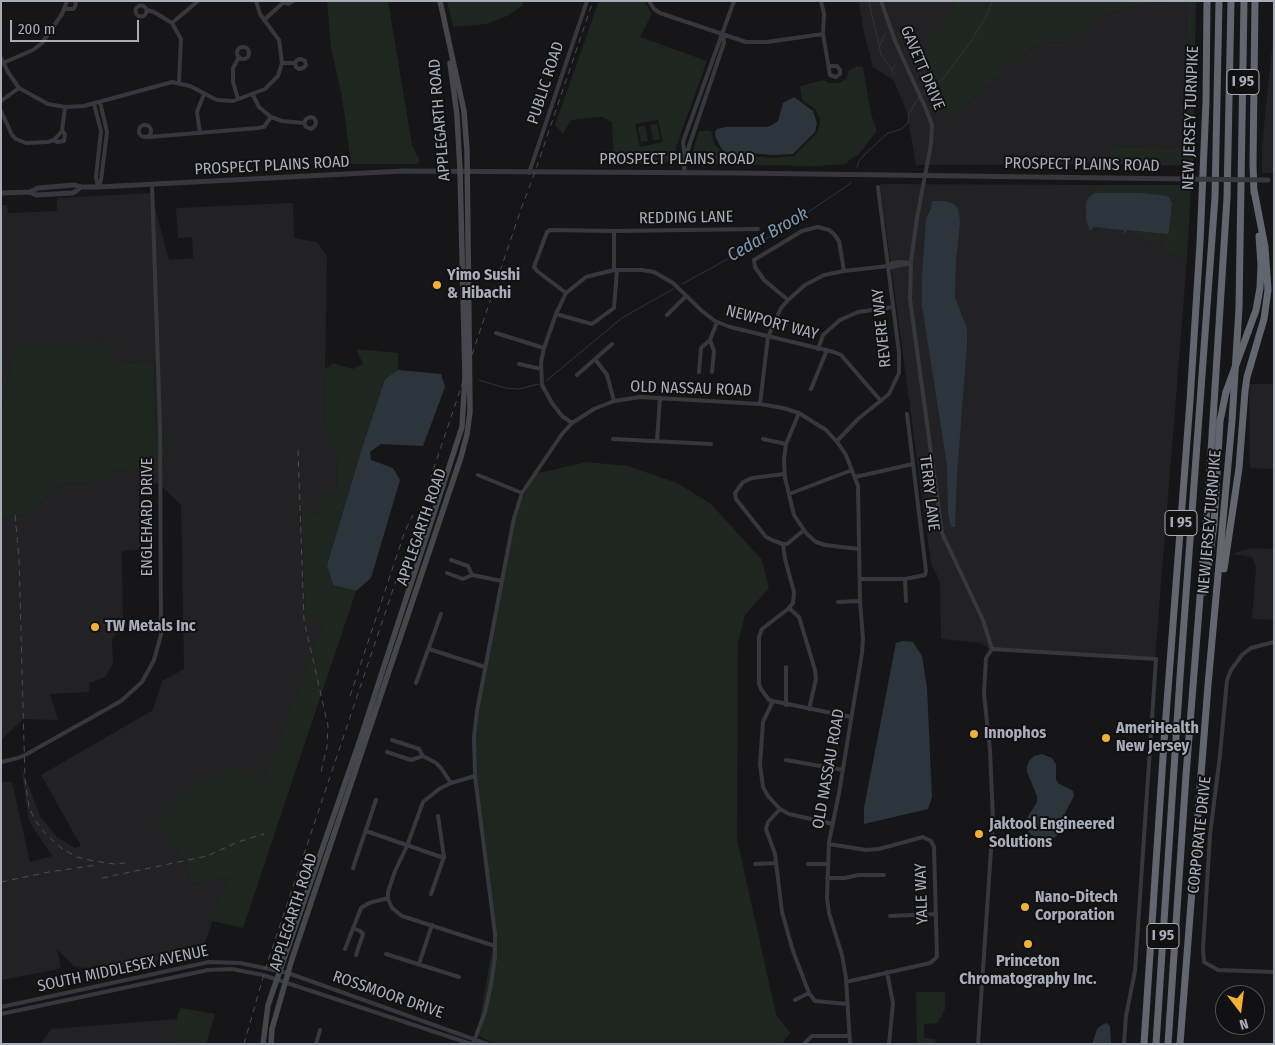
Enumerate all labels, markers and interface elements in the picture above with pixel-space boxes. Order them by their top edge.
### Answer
scale bar [12,10,141,42]
text: 200 m [18,20,55,38]
street label: GAVETT DRIVE [896,23,948,113]
street label: PUBLIC ROAD [524,39,568,127]
street label: NEW JERSEY TURNPIKE [1179,46,1203,190]
street label: APPLEGARTH ROAD [425,58,455,182]
road number: I 95 [1227,70,1259,94]
street label: PROSPECT PLAINS ROAD [599,150,755,170]
street label: PROSPECT PLAINS ROAD [194,152,350,180]
street label: PROSPECT PLAINS ROAD [1004,154,1160,176]
water label: Cedar Brook [724,203,812,267]
street label: REDDING LANE [639,208,733,228]
place label: Yimo Sushi & Hibachi [447,266,520,304]
marker: Yimo Sushi & Hibachi [431,279,443,291]
street label: REVERE WAY [868,287,896,369]
street label: NEWPORT WAY [724,301,820,345]
street label: OLD NASSAU ROAD [630,377,752,401]
street label: NEW JERSEY TURNPIKE [1194,449,1226,595]
street label: TERRY LANE [915,454,943,532]
street label: ENGLEHARD DRIVE [138,458,158,576]
street label: APPLEGARTH ROAD [393,466,451,588]
road number: I 95 [1165,510,1197,536]
place label: TW Metals Inc [105,617,196,637]
marker: TW Metals Inc [89,621,101,633]
street label: OLD NASSAU ROAD [809,707,849,831]
place label: AmeriHealth New Jersey [1116,719,1199,757]
place label: Innophos [984,724,1046,744]
marker: Innophos [968,728,980,740]
marker: AmeriHealth New Jersey [1100,732,1112,744]
street label: CORPORATE DRIVE [1184,775,1216,895]
place label: Jaktool Engineered Solutions [989,815,1115,853]
marker: Jaktool Engineered Solutions [973,828,985,840]
street label: APPLEGARTH ROAD [266,851,322,973]
street label: YALE WAY [911,863,933,925]
place label: Nano-Ditech Corporation [1035,888,1118,926]
marker: Nano-Ditech Corporation [1019,901,1031,913]
road number: I 95 [1147,924,1179,948]
marker: Princeton Chromatography Inc. [1022,938,1034,950]
street label: SOUTH MIDDLESEX AVENUE [36,941,210,997]
place label: Princeton Chromatography Inc. [959,952,1097,990]
street label: ROSSMOOR DRIVE [330,967,446,1023]
north arrow [1215,985,1265,1035]
text: N [1238,1015,1250,1033]

